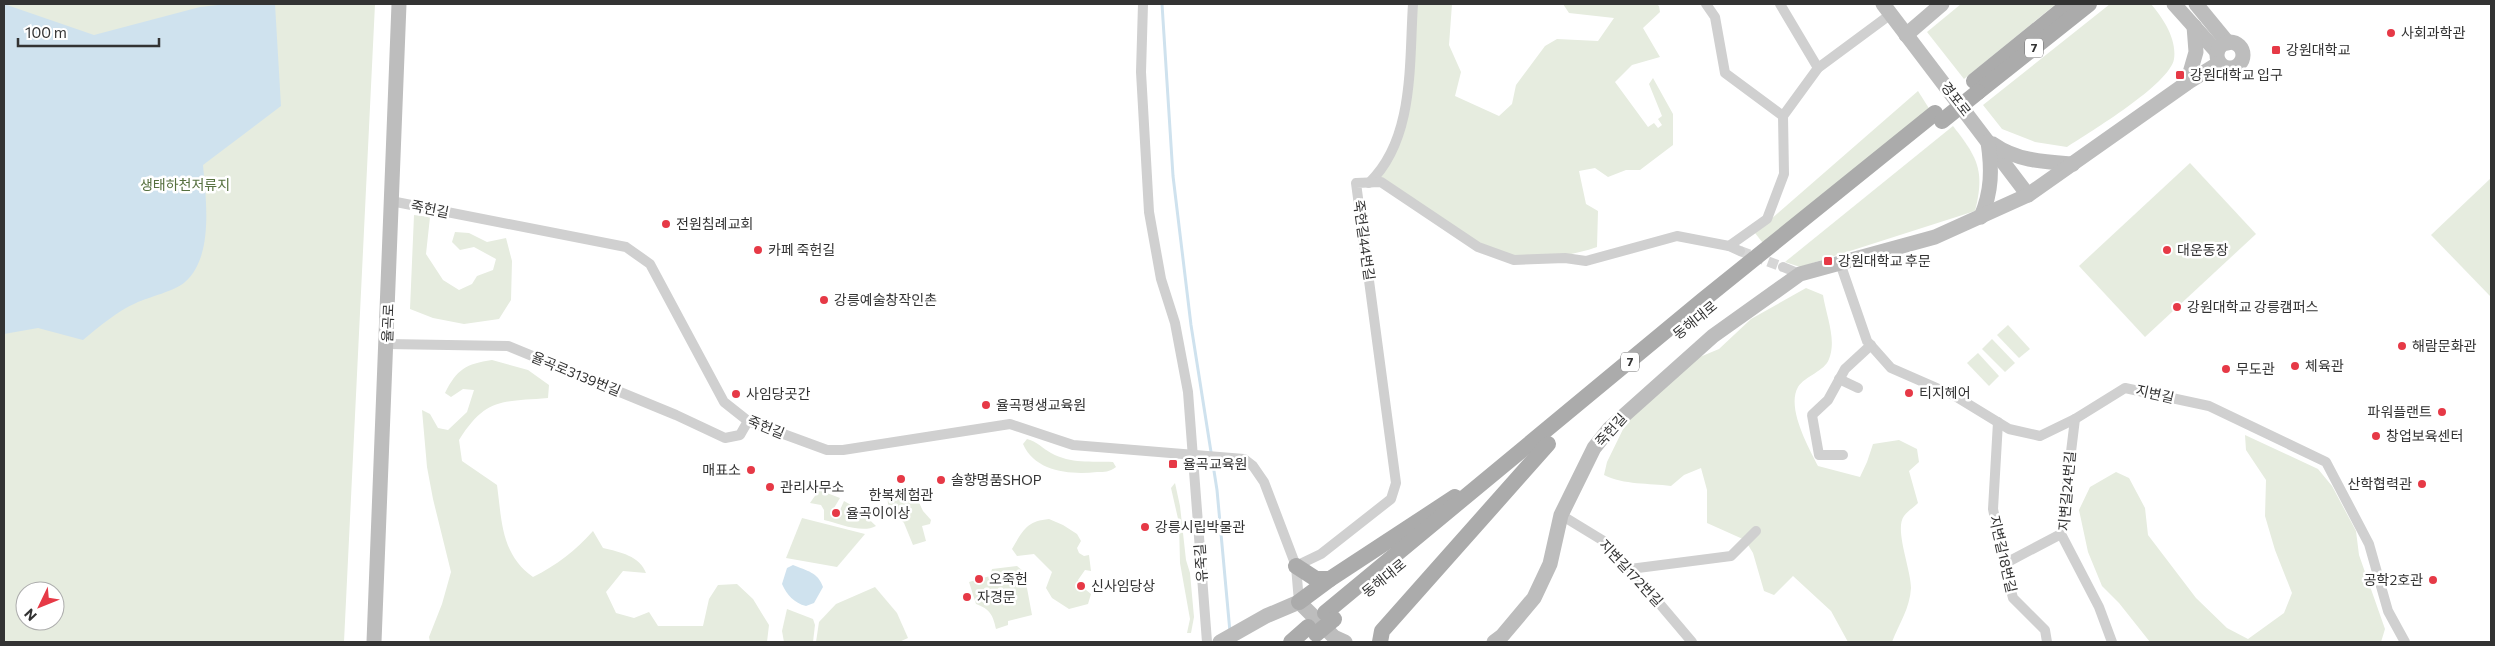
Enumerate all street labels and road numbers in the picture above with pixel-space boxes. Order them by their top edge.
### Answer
road number: 7 [2025,38,2043,58]
street label: 경포로 [1938,78,1975,119]
street label: 죽헌길 [410,196,451,221]
street label: 죽헌길44번길 [1350,199,1379,281]
street label: 동해대로 [1669,297,1720,342]
street label: 율곡로 [378,303,397,343]
street label: 율곡로3139번길 [529,348,623,399]
road number: 7 [1621,352,1639,372]
street label: 지변길 [2134,381,2176,406]
street label: 죽헌길 [1591,410,1630,450]
street label: 죽헌길 [745,411,787,442]
street label: 지변길24번길 [2055,450,2078,532]
street label: 지변길18번길 [1986,514,2021,594]
street label: 지변길172번길 [1596,536,1667,610]
street label: 유죽길 [1191,543,1210,583]
street label: 동해대로 [1358,555,1409,600]

